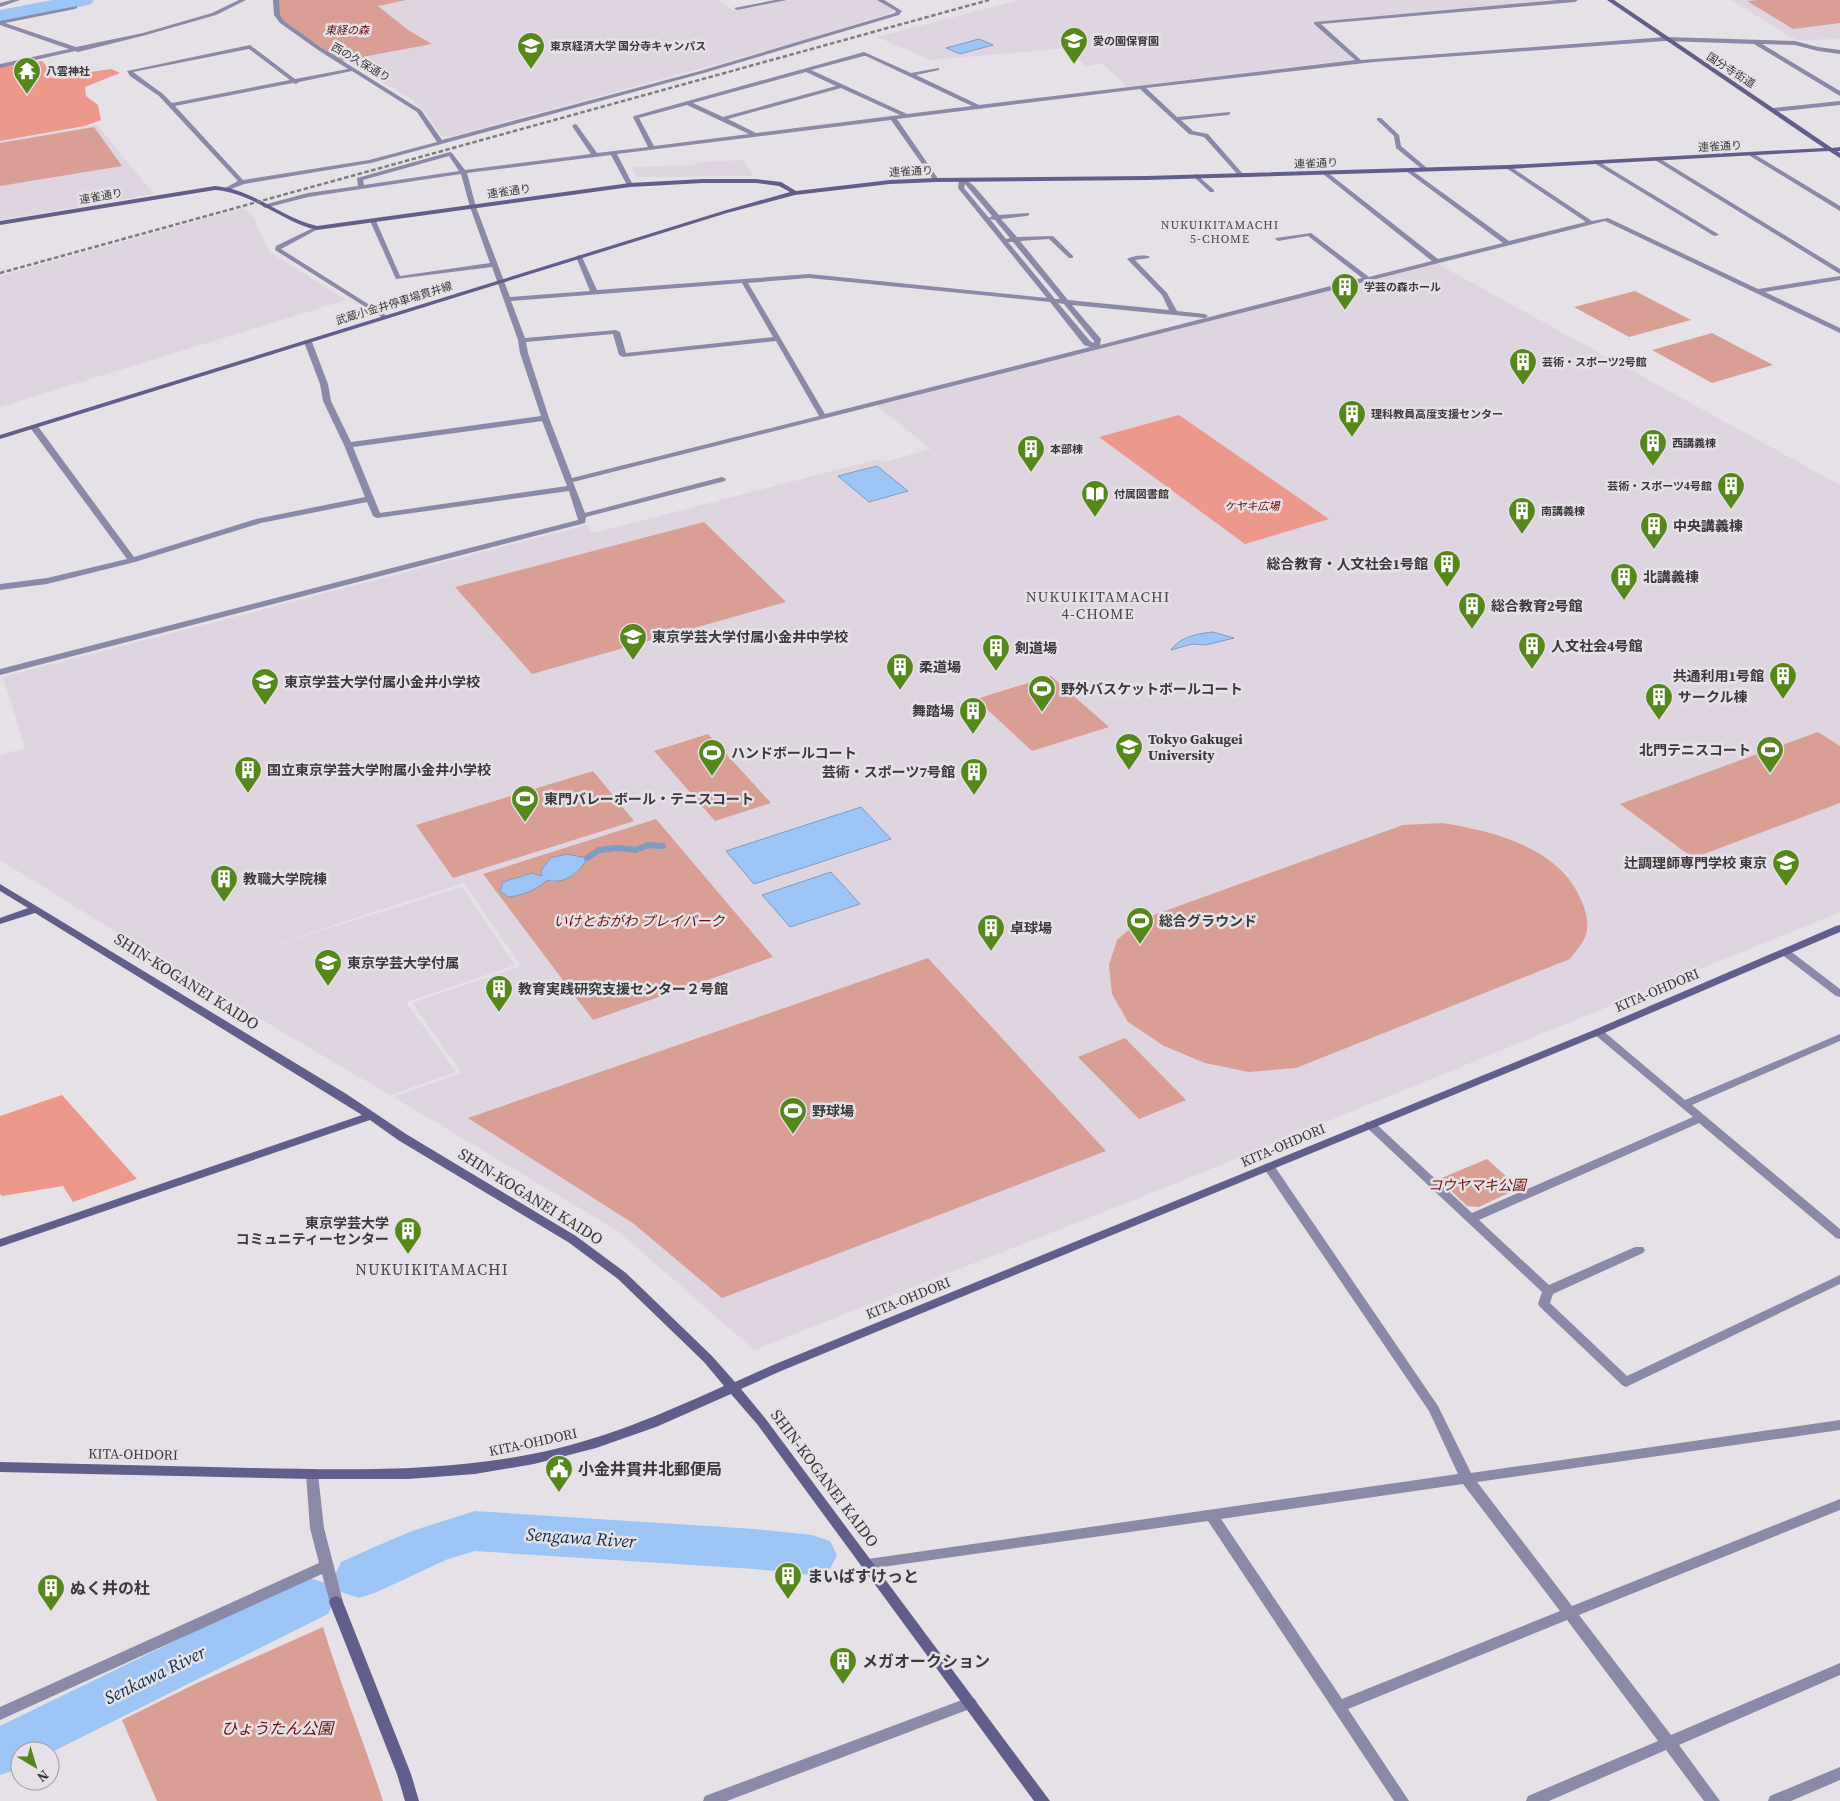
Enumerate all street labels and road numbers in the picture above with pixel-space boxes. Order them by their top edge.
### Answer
street label: 西の久保通り [328,39,393,85]
street label: 国分寺街道 [1704,49,1758,92]
street label: 連雀通り [1698,138,1742,155]
street label: 連雀通り [1294,155,1338,172]
street label: 連雀通り [889,163,933,180]
street label: 連雀通り [486,181,532,202]
street label: 連雀通り [78,185,124,208]
street label: 武蔵小金井停車場貫井線 [334,279,454,328]
street label: SHIN-KOGANEI KAIDO [110,927,264,1035]
street label: KITA-OHDORI [1612,963,1702,1017]
street label: KITA-OHDORI [1238,1118,1328,1172]
street label: SHIN-KOGANEI KAIDO [454,1142,608,1250]
street label: KITA-OHDORI [863,1272,953,1324]
street label: SHIN-KOGANEI KAIDO [766,1405,884,1551]
street label: KITA-OHDORI [487,1423,579,1461]
street label: KITA-OHDORI [88,1443,178,1465]

